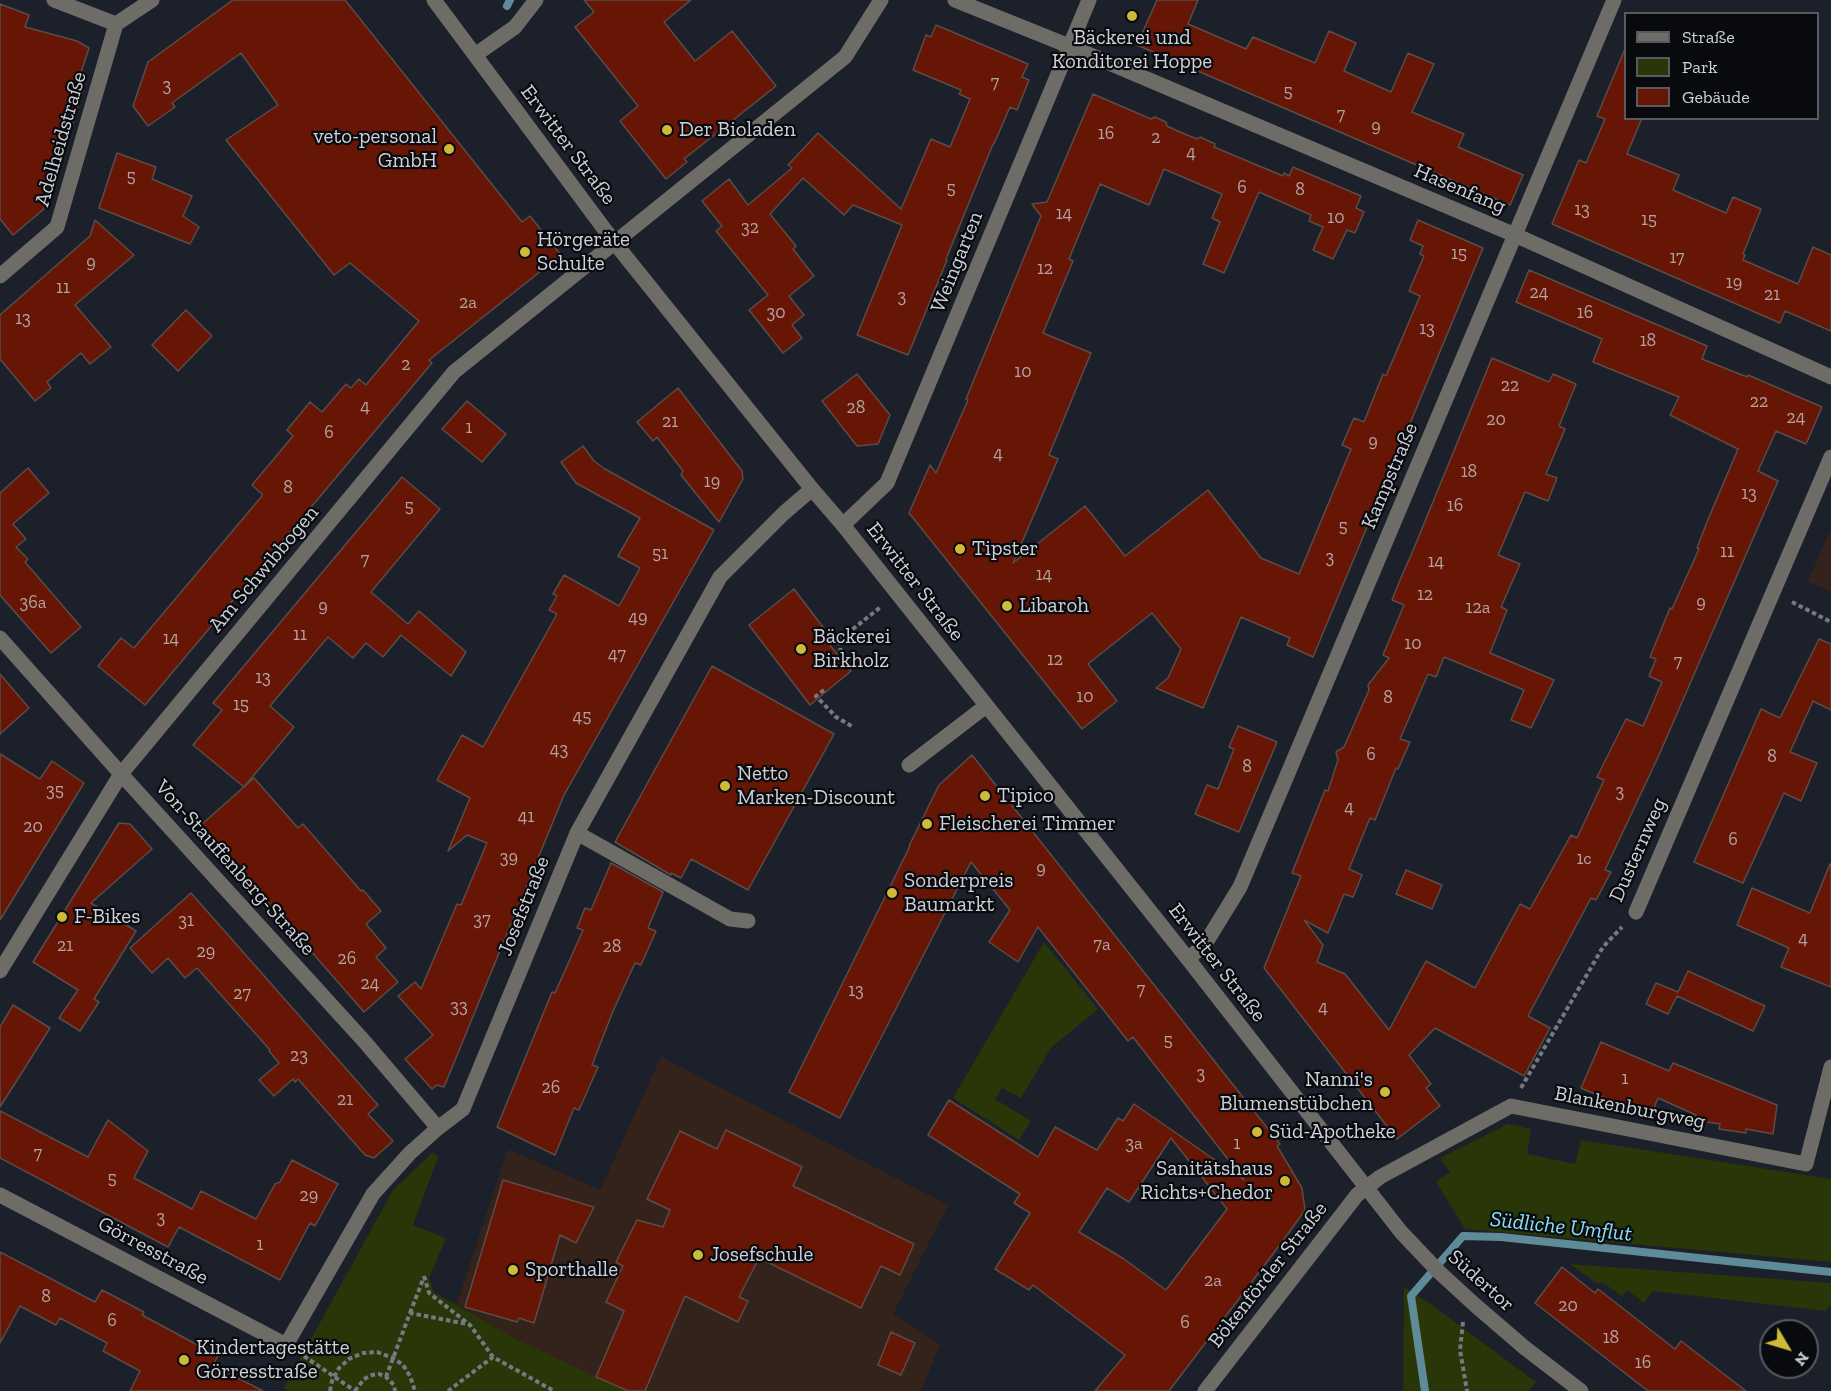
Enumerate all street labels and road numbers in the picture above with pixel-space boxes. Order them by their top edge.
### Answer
street label: Adelheidstraße [30,69,92,209]
street label: Erwitter Straße [515,80,621,210]
street label: Hasenfang [1410,158,1510,220]
street label: Weingarten [925,208,989,316]
street label: Kampstraße [1356,419,1424,533]
street label: Am Schwibbogen [204,501,324,637]
street label: Erwitter Straße [861,518,969,646]
street label: Von-Stauffenberg-Straße [149,775,321,961]
street label: Dusternweg [1604,794,1672,906]
street label: Josefstraße [493,853,555,959]
street label: Erwitter Straße [1163,899,1271,1027]
street label: Blankenburgweg [1552,1081,1708,1135]
street label: Bökenförder Straße [1203,1197,1333,1353]
street label: Görresstraße [93,1211,213,1291]
street label: Südertor [1443,1245,1519,1317]

